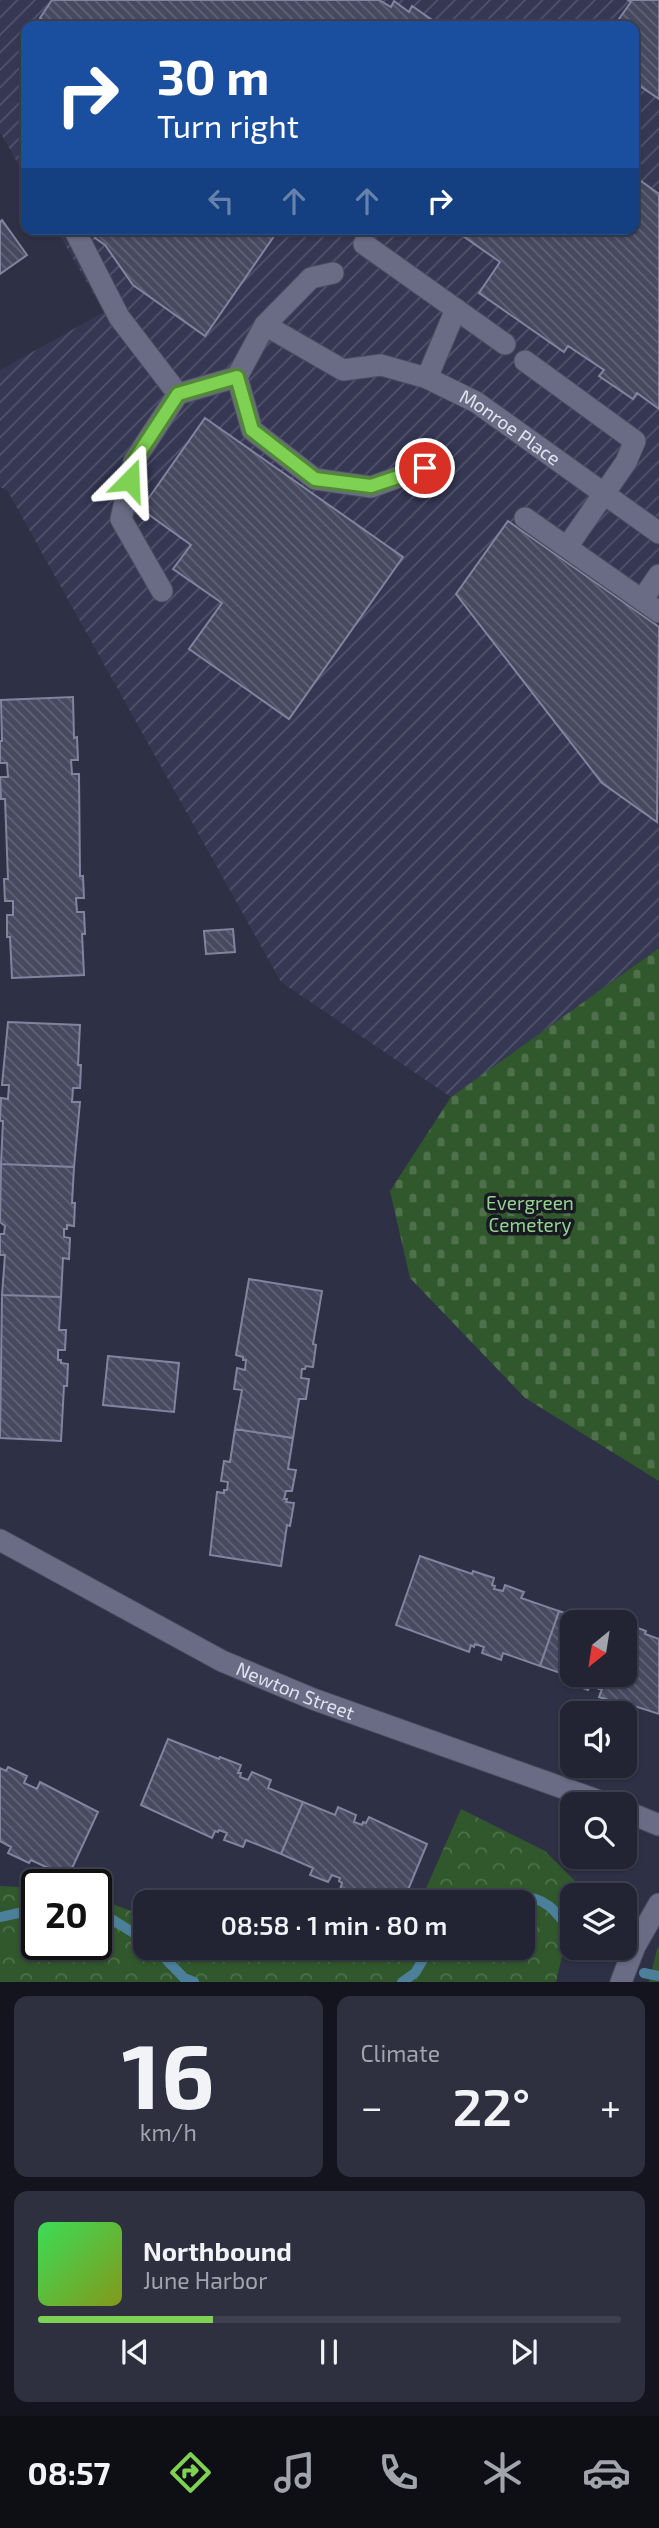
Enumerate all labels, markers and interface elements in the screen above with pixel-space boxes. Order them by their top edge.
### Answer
text: 30 m [157,46,269,105]
icon: right [42,49,133,140]
text: Turn right [157,106,299,144]
icon: left [202,182,240,220]
icon: ahead [275,182,313,220]
icon: ahead [348,182,386,220]
icon: right [421,182,459,220]
street label: Monroe Place [456,384,565,470]
pin [395,438,455,498]
position arrow [93,443,167,517]
icon: arrive [406,449,444,487]
park label: Evergreen Cemetery [486,1191,574,1236]
north arrow [560,1610,637,1687]
map controls [560,1610,637,1960]
street label: Newton Street [233,1656,358,1724]
button: sound [560,1701,637,1778]
button: search [560,1792,637,1869]
speed limit sign: 20 [21,1869,112,1960]
button: layers [560,1883,637,1960]
text: 08:58 · 1 min · 80 m [221,1909,447,1940]
text: 16 [122,2018,215,2127]
text: Climate [361,2039,440,2067]
text: 22° [452,2074,530,2136]
text: − [361,2083,383,2129]
text: + [600,2083,621,2129]
text: km/h [140,2118,197,2146]
text: Northbound [143,2235,292,2266]
text: June Harbor [143,2266,267,2294]
icon: previous [116,2333,154,2371]
icon: pause [310,2333,348,2371]
icon: next [505,2333,543,2371]
icon: directions [166,2448,215,2497]
icon: music [270,2448,319,2497]
icon: phone [374,2448,423,2497]
icon: climate [478,2448,527,2497]
icon: car [582,2448,631,2497]
text: 08:57 [28,2453,111,2491]

